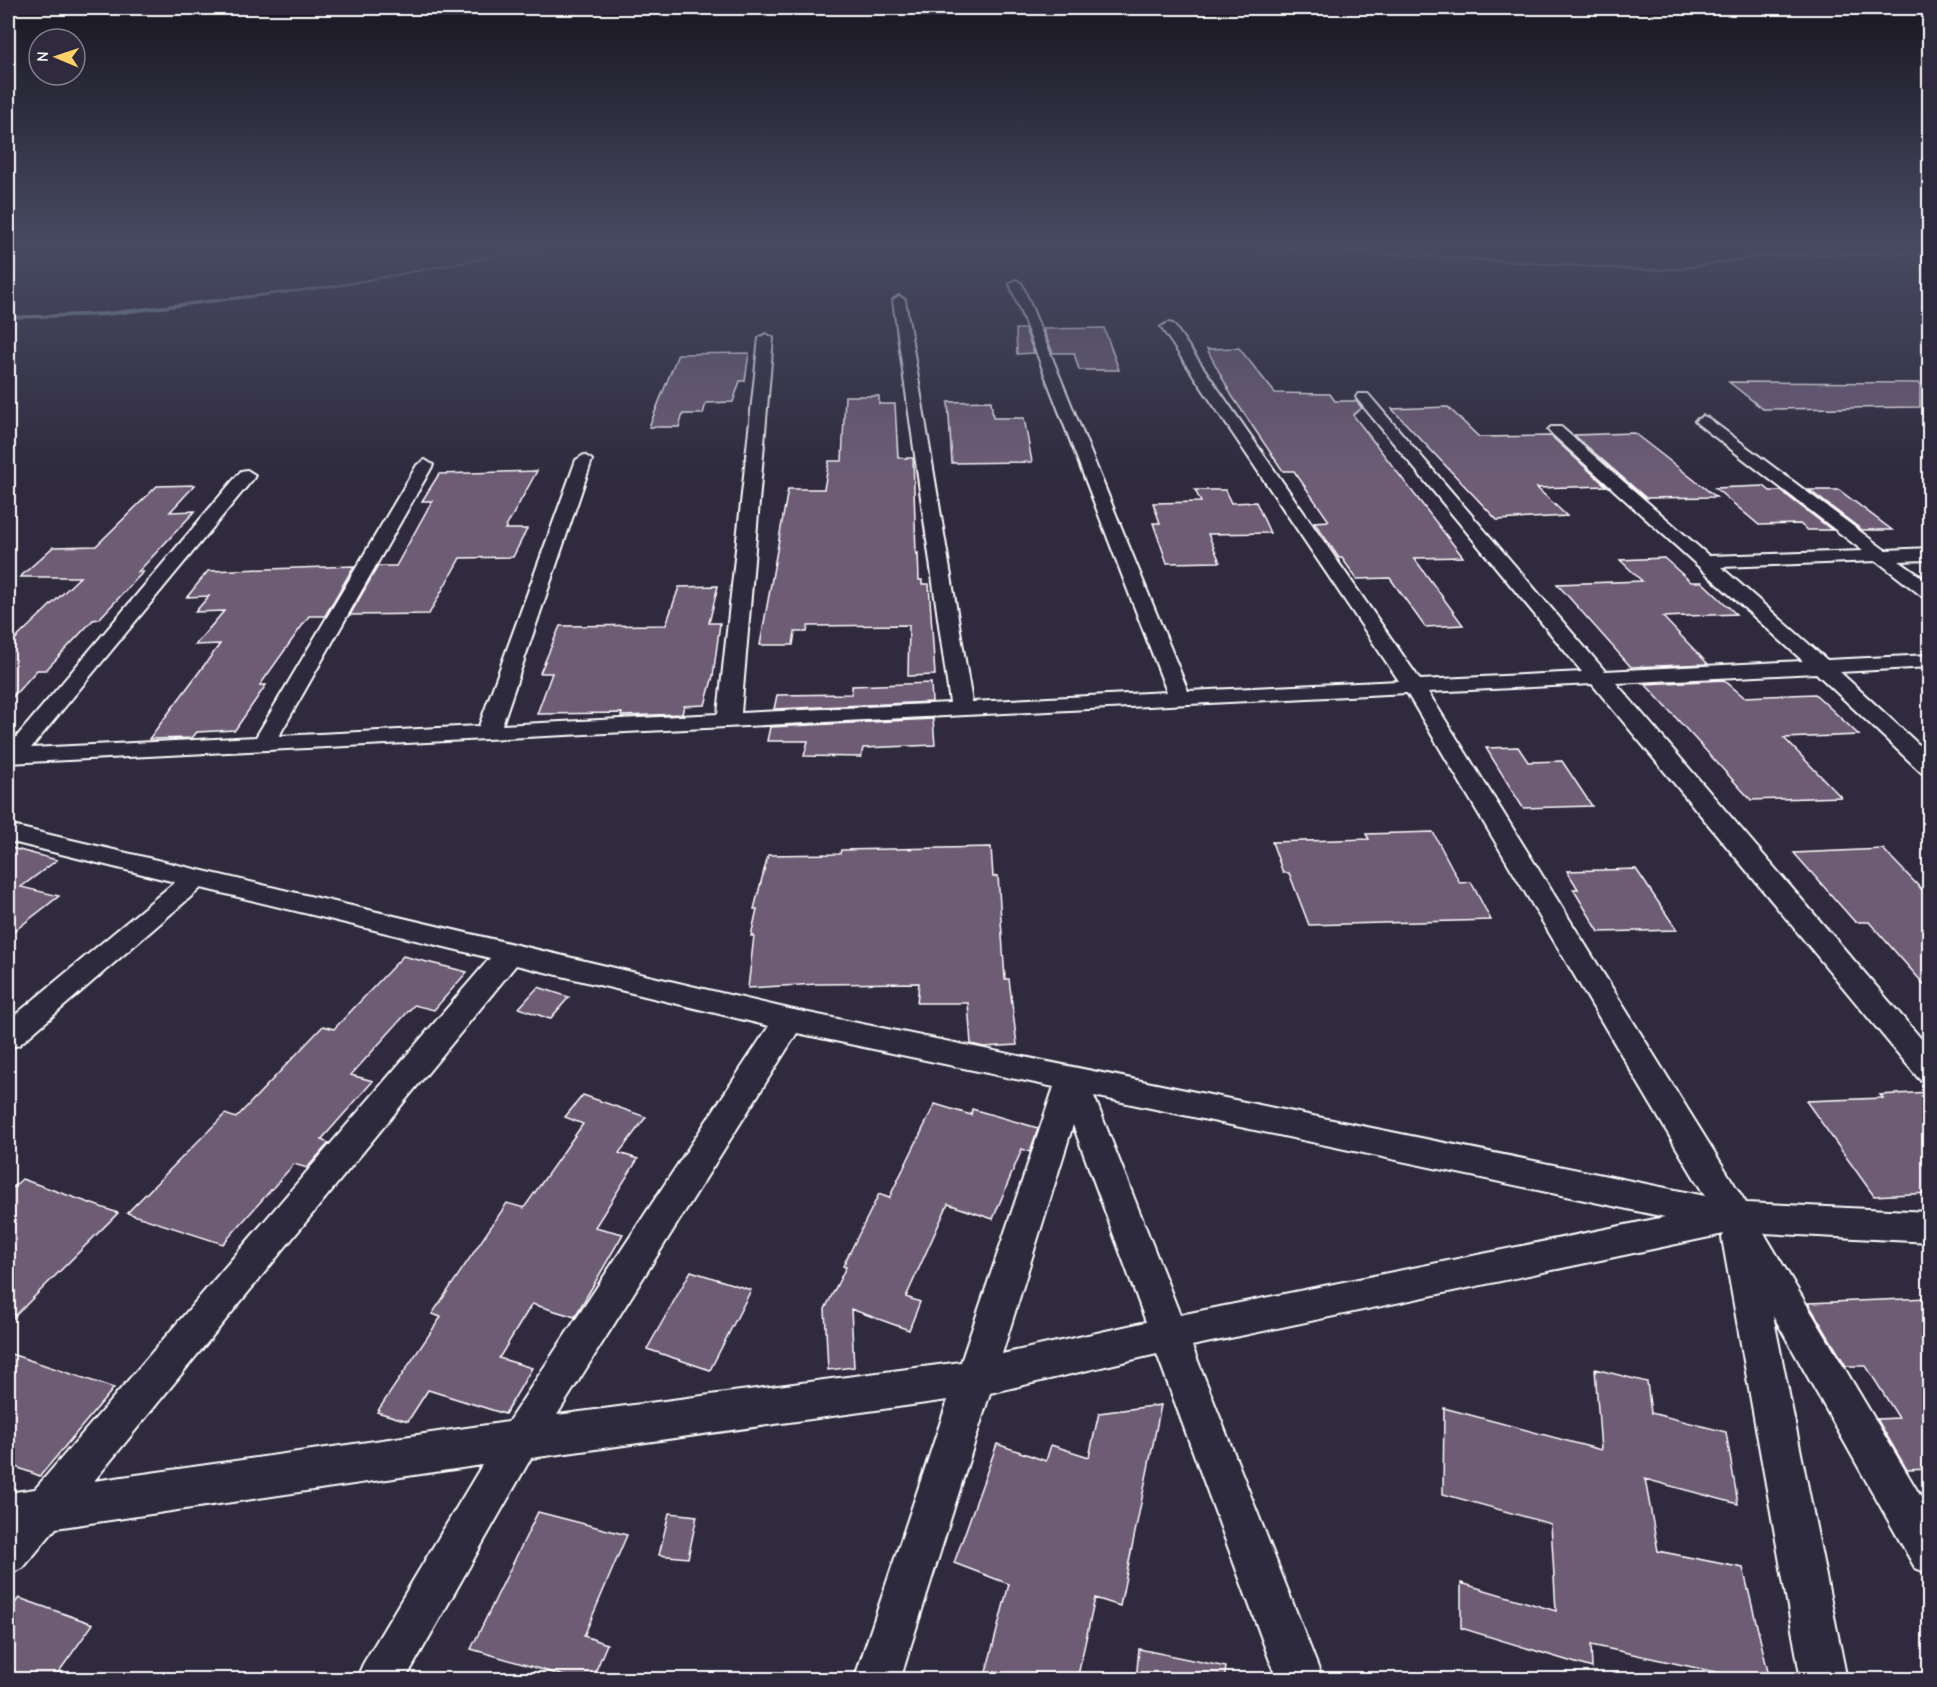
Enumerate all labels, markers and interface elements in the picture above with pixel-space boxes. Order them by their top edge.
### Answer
north arrow [27,27,87,87]
text: N [34,51,52,62]

